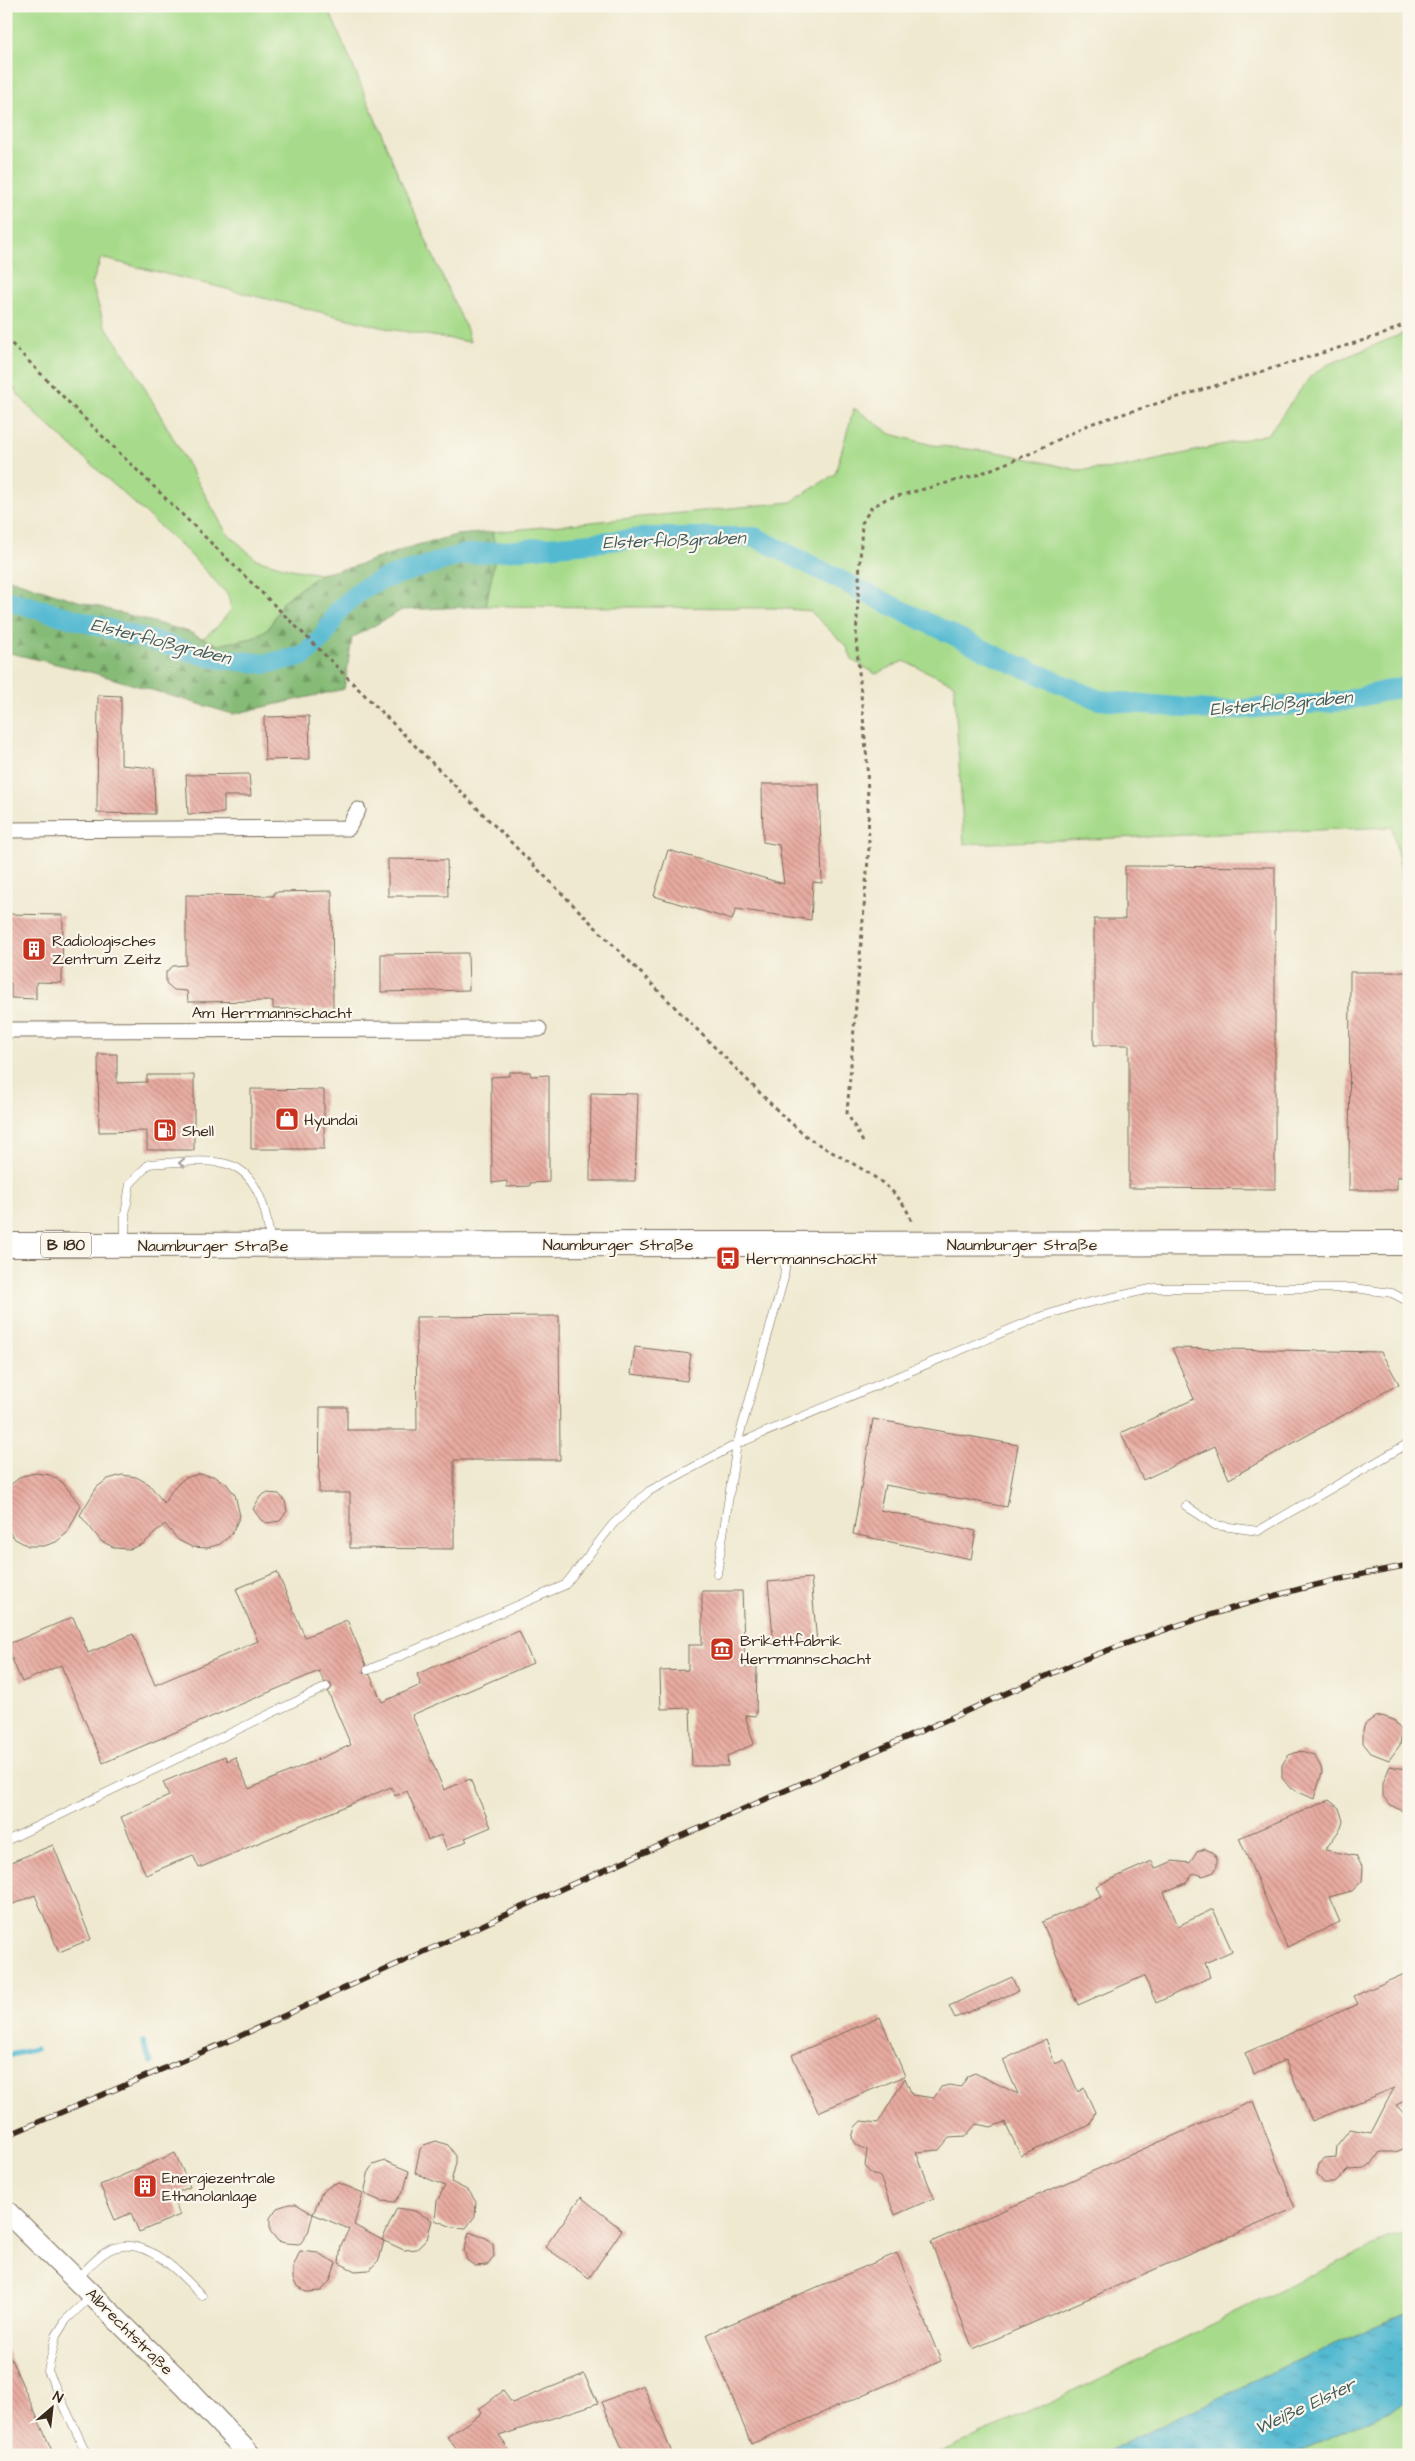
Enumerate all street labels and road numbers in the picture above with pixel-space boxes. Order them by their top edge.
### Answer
street label: Am Herrmannschacht [192,1002,353,1024]
road number: B 180 [41,1232,91,1258]
street label: Naumburger Straße [543,1234,694,1257]
street label: Naumburger Straße [947,1234,1098,1257]
street label: Naumburger Straße [138,1235,289,1258]
street label: Albrechtstraße [81,2283,178,2380]

